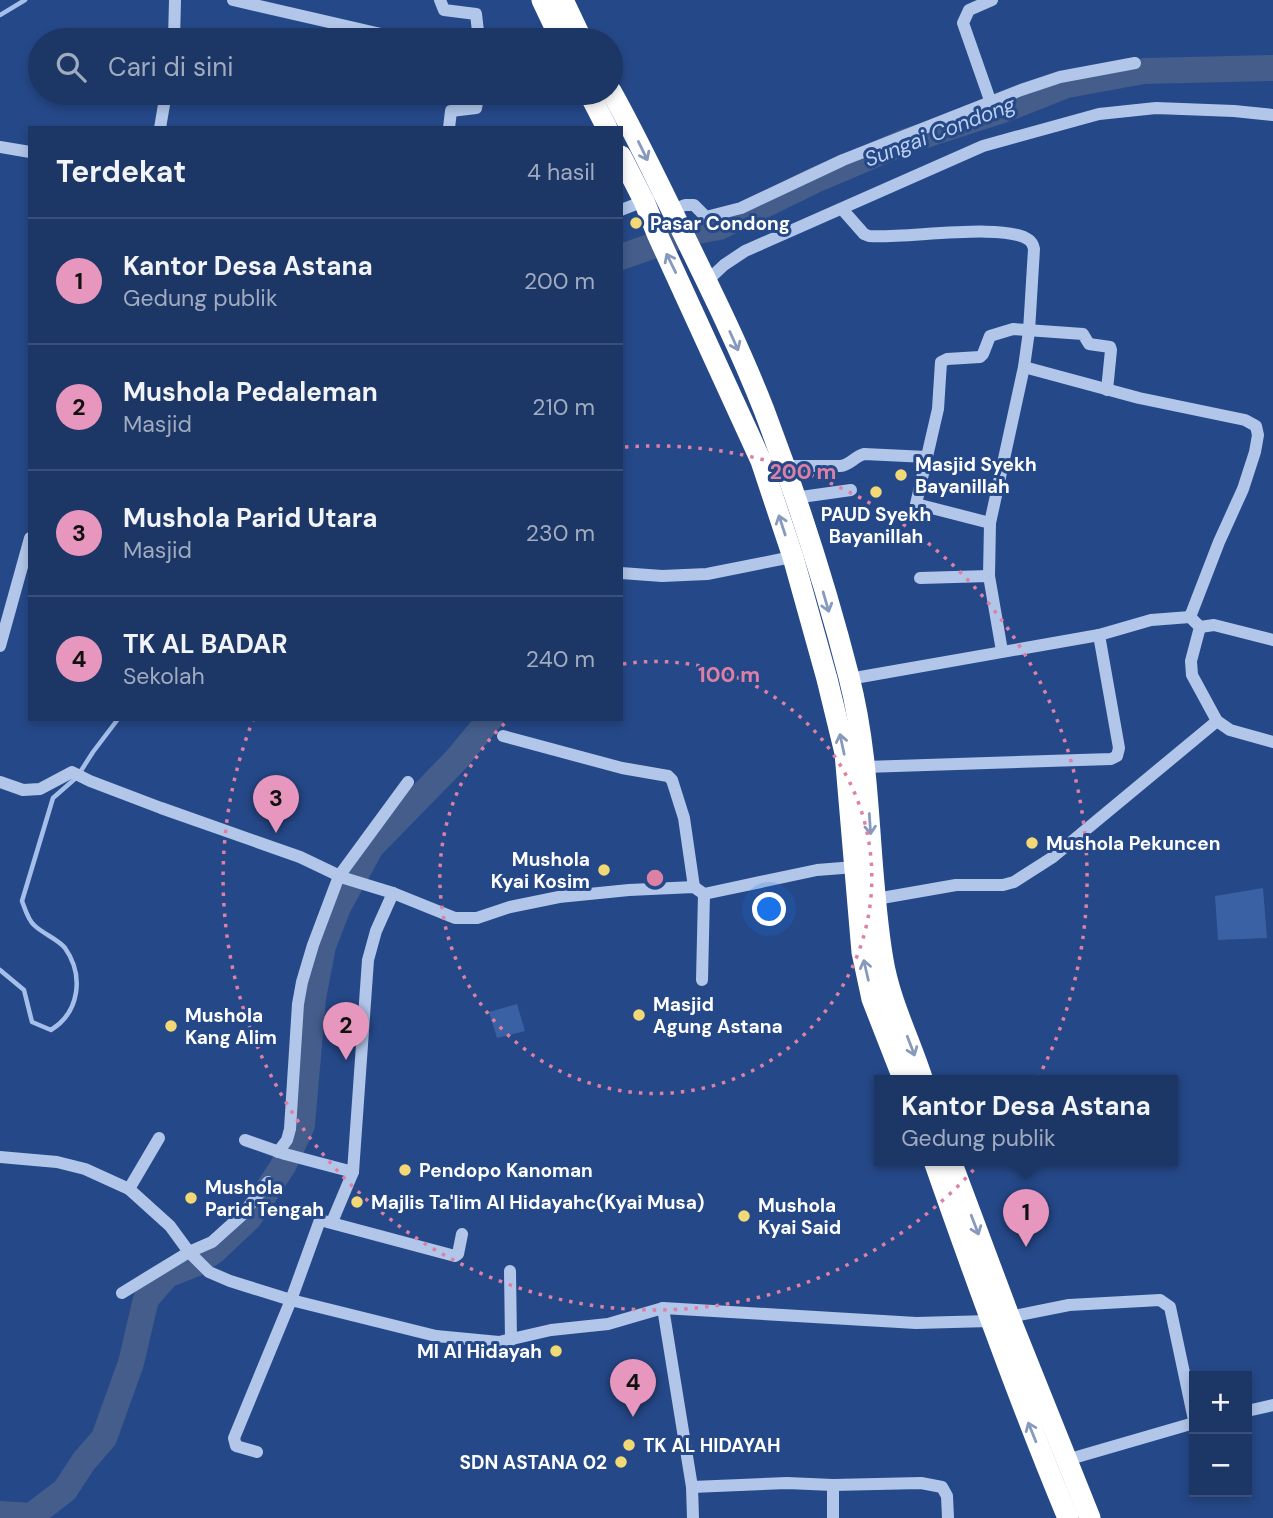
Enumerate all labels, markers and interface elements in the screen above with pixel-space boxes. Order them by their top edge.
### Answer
search box [28,28,623,105]
icon: search [52,48,90,86]
text: Cari di sini [108,50,233,84]
water label: Sungai Condong [861,90,1020,174]
one-way arrow [637,140,650,161]
text: Terdekat [56,152,186,191]
text: 4 hasil [527,157,595,187]
place label: Pasar Condong [650,211,790,236]
marker: Pasar Condong [628,215,644,231]
text: Kantor Desa Astana [123,249,373,283]
one-way arrow [664,253,678,274]
text: 1 [75,266,83,296]
text: 200 m [524,266,595,296]
text: Gedung publik [123,283,277,313]
one-way arrow [728,330,741,352]
text: Mushola Pedaleman [123,375,378,409]
text: 2 [72,392,86,422]
text: 210 m [532,392,595,422]
text: Masjid [123,409,192,439]
place label: Masjid Syekh Bayanillah [915,452,1037,499]
text: 200 m [770,458,836,486]
marker: Masjid Syekh Bayanillah [893,467,909,483]
marker: PAUD Syekh Bayanillah [868,484,884,500]
text: Mushola Parid Utara [123,501,378,535]
place label: PAUD Syekh Bayanillah [821,502,931,549]
one-way arrow [775,514,787,536]
text: 3 [72,518,86,548]
text: 230 m [526,518,595,548]
text: Masjid [123,535,192,565]
one-way arrow [821,590,834,612]
text: TK AL BADAR [123,627,288,661]
text: 4 [72,644,86,674]
text: 240 m [526,644,595,674]
text: Sekolah [123,661,205,691]
text: 100 m [698,661,760,689]
one-way arrow [835,733,849,756]
pin: 3 [253,775,299,833]
one-way arrow [864,812,877,835]
place label: Mushola Pekuncen [1046,831,1220,856]
marker: Mushola Pekuncen [1024,835,1040,851]
place label: Mushola Kyai Kosim [491,847,590,894]
marker: Mushola Kyai Kosim [596,862,612,878]
centre of rings [643,866,667,890]
your location [752,892,786,926]
one-way arrow [859,959,872,982]
place label: Masjid Agung Astana [653,992,783,1039]
pin: 2 [323,1002,369,1060]
place label: Mushola Kang Alim [185,1003,277,1050]
marker: Masjid Agung Astana [631,1007,647,1023]
marker: Mushola Kang Alim [163,1018,179,1034]
one-way arrow [905,1035,918,1057]
popup [874,1075,1178,1166]
text: Kantor Desa Astana [901,1089,1151,1123]
text: Gedung publik [901,1123,1056,1153]
place label: Pendopo Kanoman [419,1158,593,1183]
marker: Pendopo Kanoman [397,1162,413,1178]
place label: Mushola Parid Tengah [205,1175,324,1222]
pin: 1 [1003,1189,1049,1247]
marker: Mushola Parid Tengah [183,1190,199,1206]
place label: Majlis Ta'lim Al Hidayahc(Kyai Musa) [371,1190,704,1215]
place label: Mushola Kyai Said [758,1193,841,1240]
marker: Majlis Ta'lim Al Hidayahc(Kyai Musa) [349,1194,365,1210]
marker: Mushola Kyai Said [736,1208,752,1224]
one-way arrow [970,1214,982,1236]
place label: MI Al Hidayah [417,1339,542,1364]
marker: MI Al Hidayah [548,1343,564,1359]
pin: 4 [610,1359,656,1417]
map controls [1189,1371,1252,1497]
button: + [1189,1371,1252,1434]
one-way arrow [1025,1422,1038,1444]
place label: TK AL HIDAYAH [643,1433,781,1458]
button: − [1189,1434,1252,1497]
marker: TK AL HIDAYAH [621,1437,637,1453]
place label: SDN ASTANA 02 [460,1450,607,1475]
marker: SDN ASTANA 02 [613,1454,629,1470]

